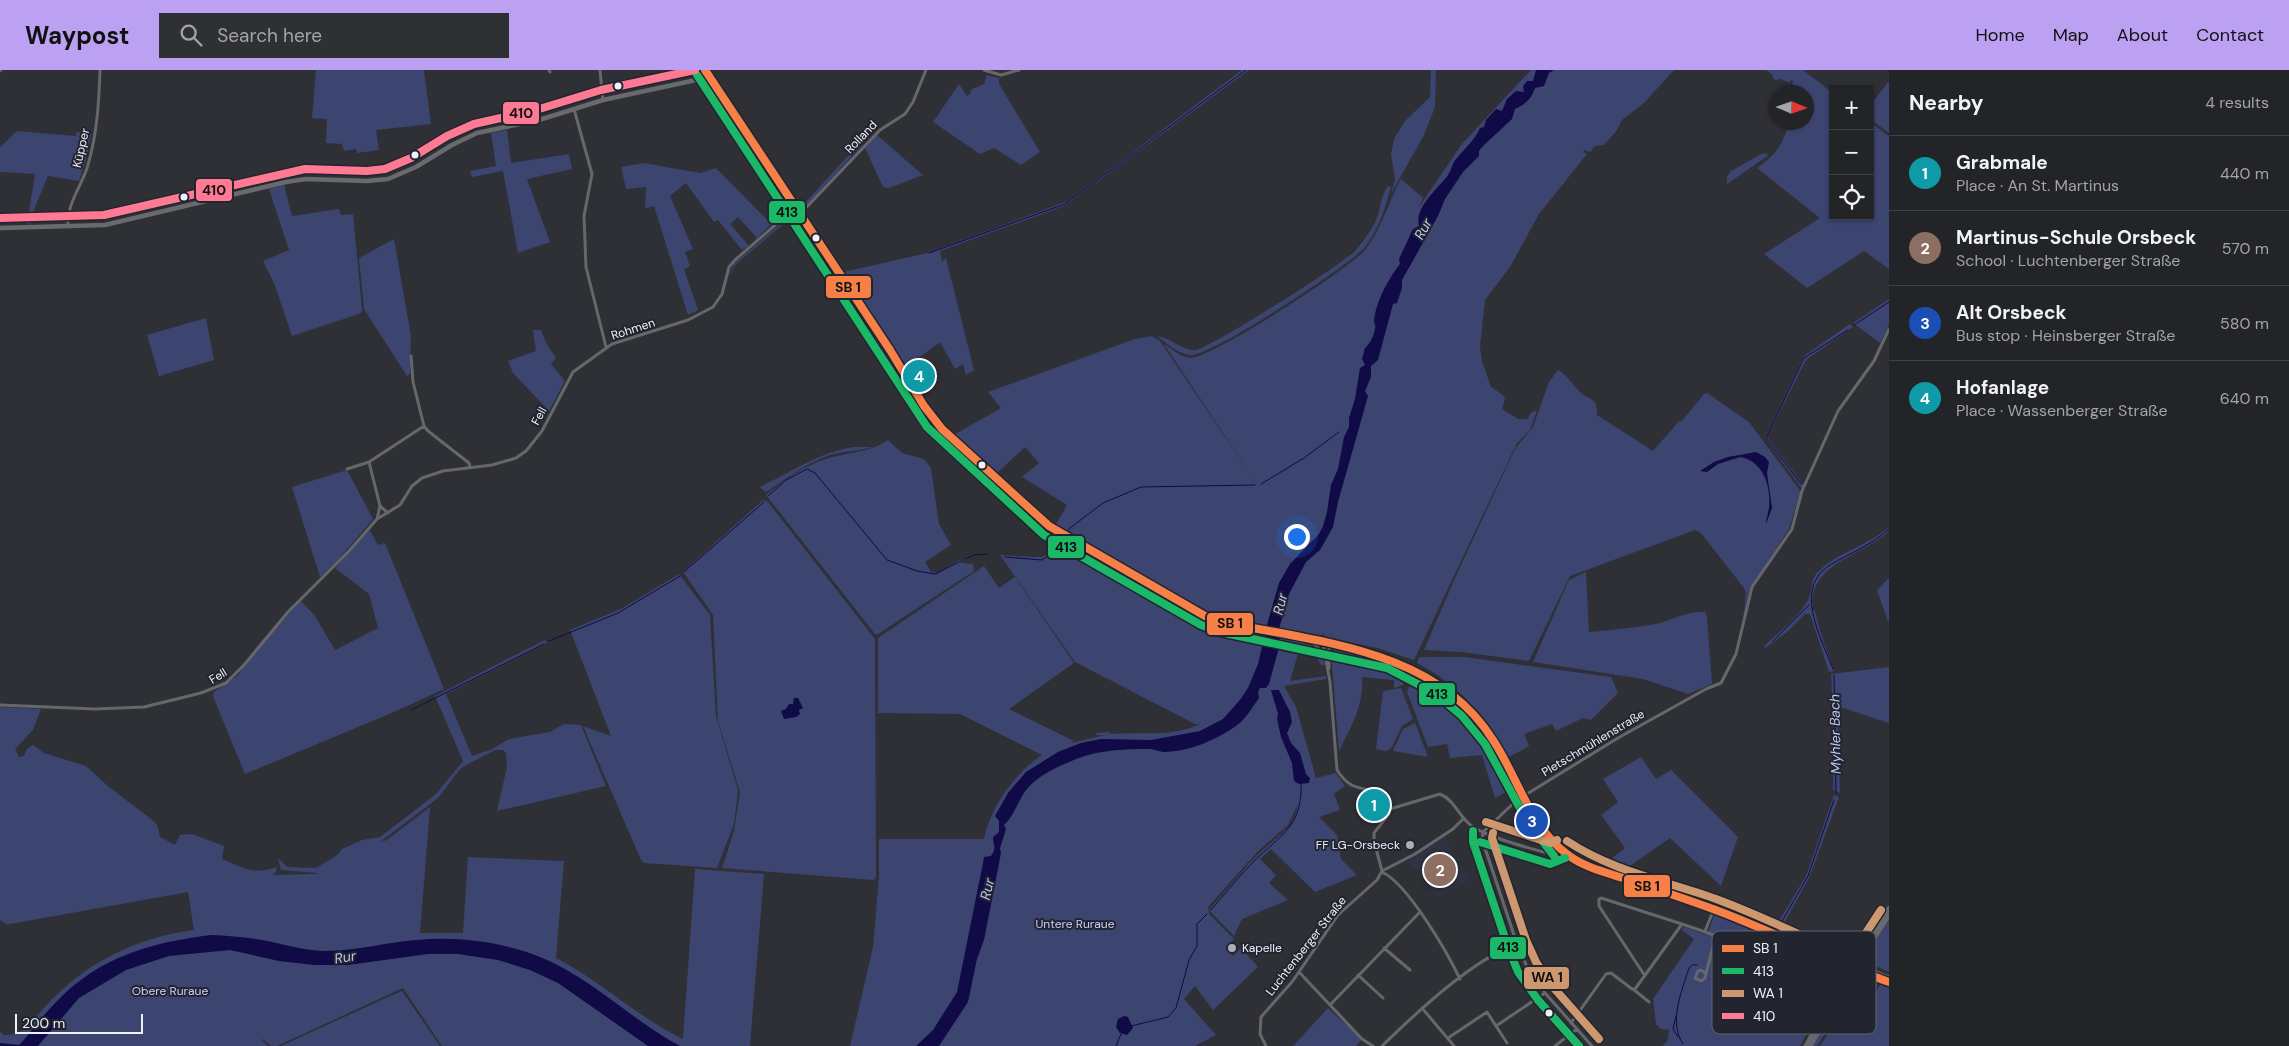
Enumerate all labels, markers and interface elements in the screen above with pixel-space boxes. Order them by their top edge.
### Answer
search box [159,13,509,58]
text: Waypost [25,20,129,51]
icon: search [177,21,205,49]
text: Search here [217,23,322,48]
text: Home [1975,23,2025,47]
text: Map [2053,23,2089,47]
text: About [2117,23,2168,47]
text: Contact [2196,23,2264,47]
unlabelled marker [613,81,623,91]
north arrow [1769,85,1814,130]
map controls [1829,85,1874,220]
button: + [1829,85,1874,130]
text: Nearby [1909,89,1983,117]
text: 4 results [2205,92,2269,113]
line badge: 410 [502,101,540,125]
text: 410 [509,104,533,122]
street label: Rolland [841,117,881,157]
street label: Küpper [69,126,93,169]
button: − [1829,130,1874,175]
unlabelled marker [410,150,420,160]
text: Grabmale [1956,150,2048,175]
text: 1 [1922,163,1928,184]
text: 440 m [2220,163,2269,184]
button: locate [1829,175,1874,220]
text: Place · An St. Martinus [1956,175,2119,196]
line badge: 410 [195,178,233,202]
text: 410 [202,181,226,199]
unlabelled marker [179,192,189,202]
line badge: 413 [768,200,806,224]
text: 413 [776,203,798,221]
water label: Rur [1410,215,1436,243]
text: Martinus-Schule Orsbeck [1956,225,2196,250]
unlabelled marker [811,233,821,243]
text: 2 [1920,238,1930,259]
text: 570 m [2222,238,2269,259]
text: School · Luchtenberger Straße [1956,250,2180,271]
line badge: SB 1 [825,275,872,299]
text: SB 1 [835,278,861,296]
text: Alt Orsbeck [1956,300,2066,325]
text: 3 [1920,313,1930,334]
text: 580 m [2220,313,2269,334]
street label: Rohmen [609,314,657,344]
text: Bus stop · Heinsberger Straße [1956,325,2175,346]
pin: 4 [903,357,935,395]
text: Hofanlage [1956,375,2049,400]
text: 4 [1920,388,1930,409]
text: 640 m [2220,388,2269,409]
text: Place · Wassenberger Straße [1956,400,2168,421]
street label: Fell [528,404,550,428]
unlabelled marker [977,460,987,470]
your location [1284,524,1310,550]
line badge: 413 [1047,535,1085,559]
text: 413 [1055,538,1077,556]
water label: Rur [1269,591,1292,617]
line badge: SB 1 [1206,612,1254,636]
text: SB 1 [1217,614,1243,632]
street label: Fell [206,664,230,688]
line badge: 413 [1418,682,1456,706]
text: 413 [1426,685,1448,703]
water label: Myhler Bach [1825,694,1845,774]
street label: Pletschmühlenstraße [1538,706,1648,780]
pin: 1 [1358,786,1390,824]
pin: 3 [1516,802,1548,840]
place label: FF LG-Orsbeck [1316,837,1400,853]
marker: FF LG-Orsbeck [1404,839,1416,851]
pin: 2 [1424,851,1456,889]
line badge: SB 1 [1623,874,1671,898]
water label: Rur [976,876,998,902]
text: SB 1 [1634,877,1660,895]
street label: Luchtenberger Straße [1262,893,1350,999]
park label: Untere Ruraue [1036,916,1115,932]
legend [1712,931,1876,1034]
line badge: 413 [1489,936,1527,960]
text: 413 [1497,938,1519,956]
text: SB 1 [1753,939,1778,957]
place label: Kapelle [1242,940,1282,956]
marker: Kapelle [1226,942,1238,954]
water label: Rur [333,946,358,968]
text: 413 [1753,962,1774,980]
line badge: WA 1 [1523,966,1570,990]
text: WA 1 [1531,968,1563,986]
park label: Obere Ruraue [132,983,208,999]
text: WA 1 [1753,984,1783,1002]
text: 410 [1753,1007,1775,1025]
unlabelled marker [1544,1008,1554,1018]
scale bar [15,1011,142,1034]
text: 200 m [22,1014,65,1032]

